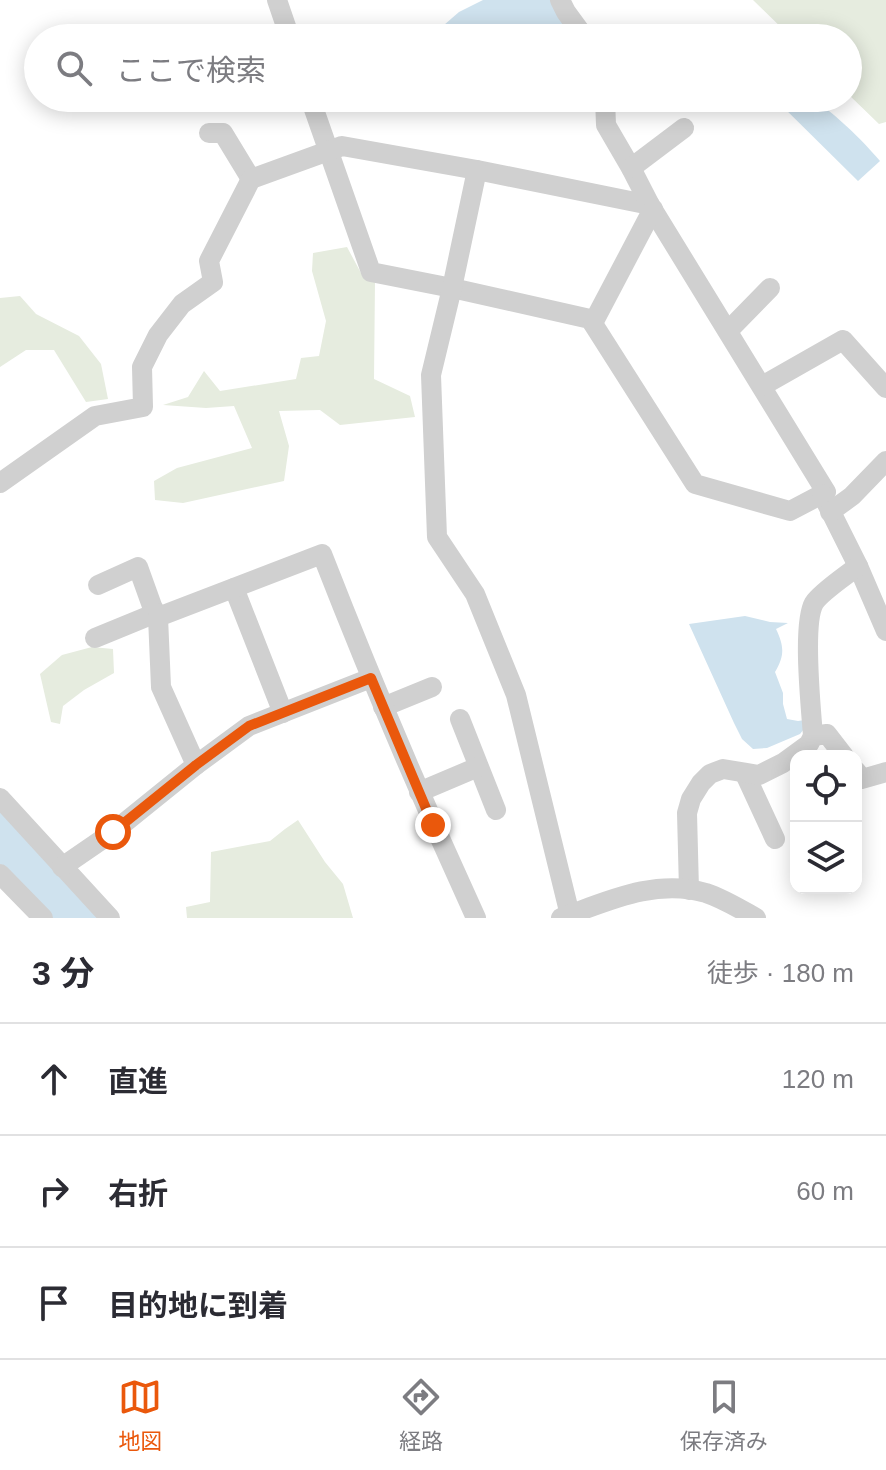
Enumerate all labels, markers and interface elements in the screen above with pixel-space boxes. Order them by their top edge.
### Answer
search box [24,24,862,112]
icon: search [52,46,96,90]
text: ここで検索 [116,54,266,87]
map controls [790,750,862,894]
button: locate [790,750,862,822]
route end [415,807,451,843]
route start [95,814,131,850]
button: layers [790,822,862,894]
text: 3 分 [32,954,94,992]
text: 徒歩 · 180 m [707,958,854,988]
icon: ahead [32,1057,76,1101]
text: 120 m [782,1064,854,1094]
text: 直進 [108,1065,168,1098]
icon: right [32,1169,76,1213]
text: 60 m [796,1176,854,1206]
text: 右折 [108,1177,168,1210]
icon: arrive [32,1281,76,1325]
text: 目的地に到着 [108,1289,288,1322]
tab: 地図 [118,1375,162,1455]
tab: 経路 [399,1375,443,1455]
tab: 保存済み [680,1375,768,1455]

